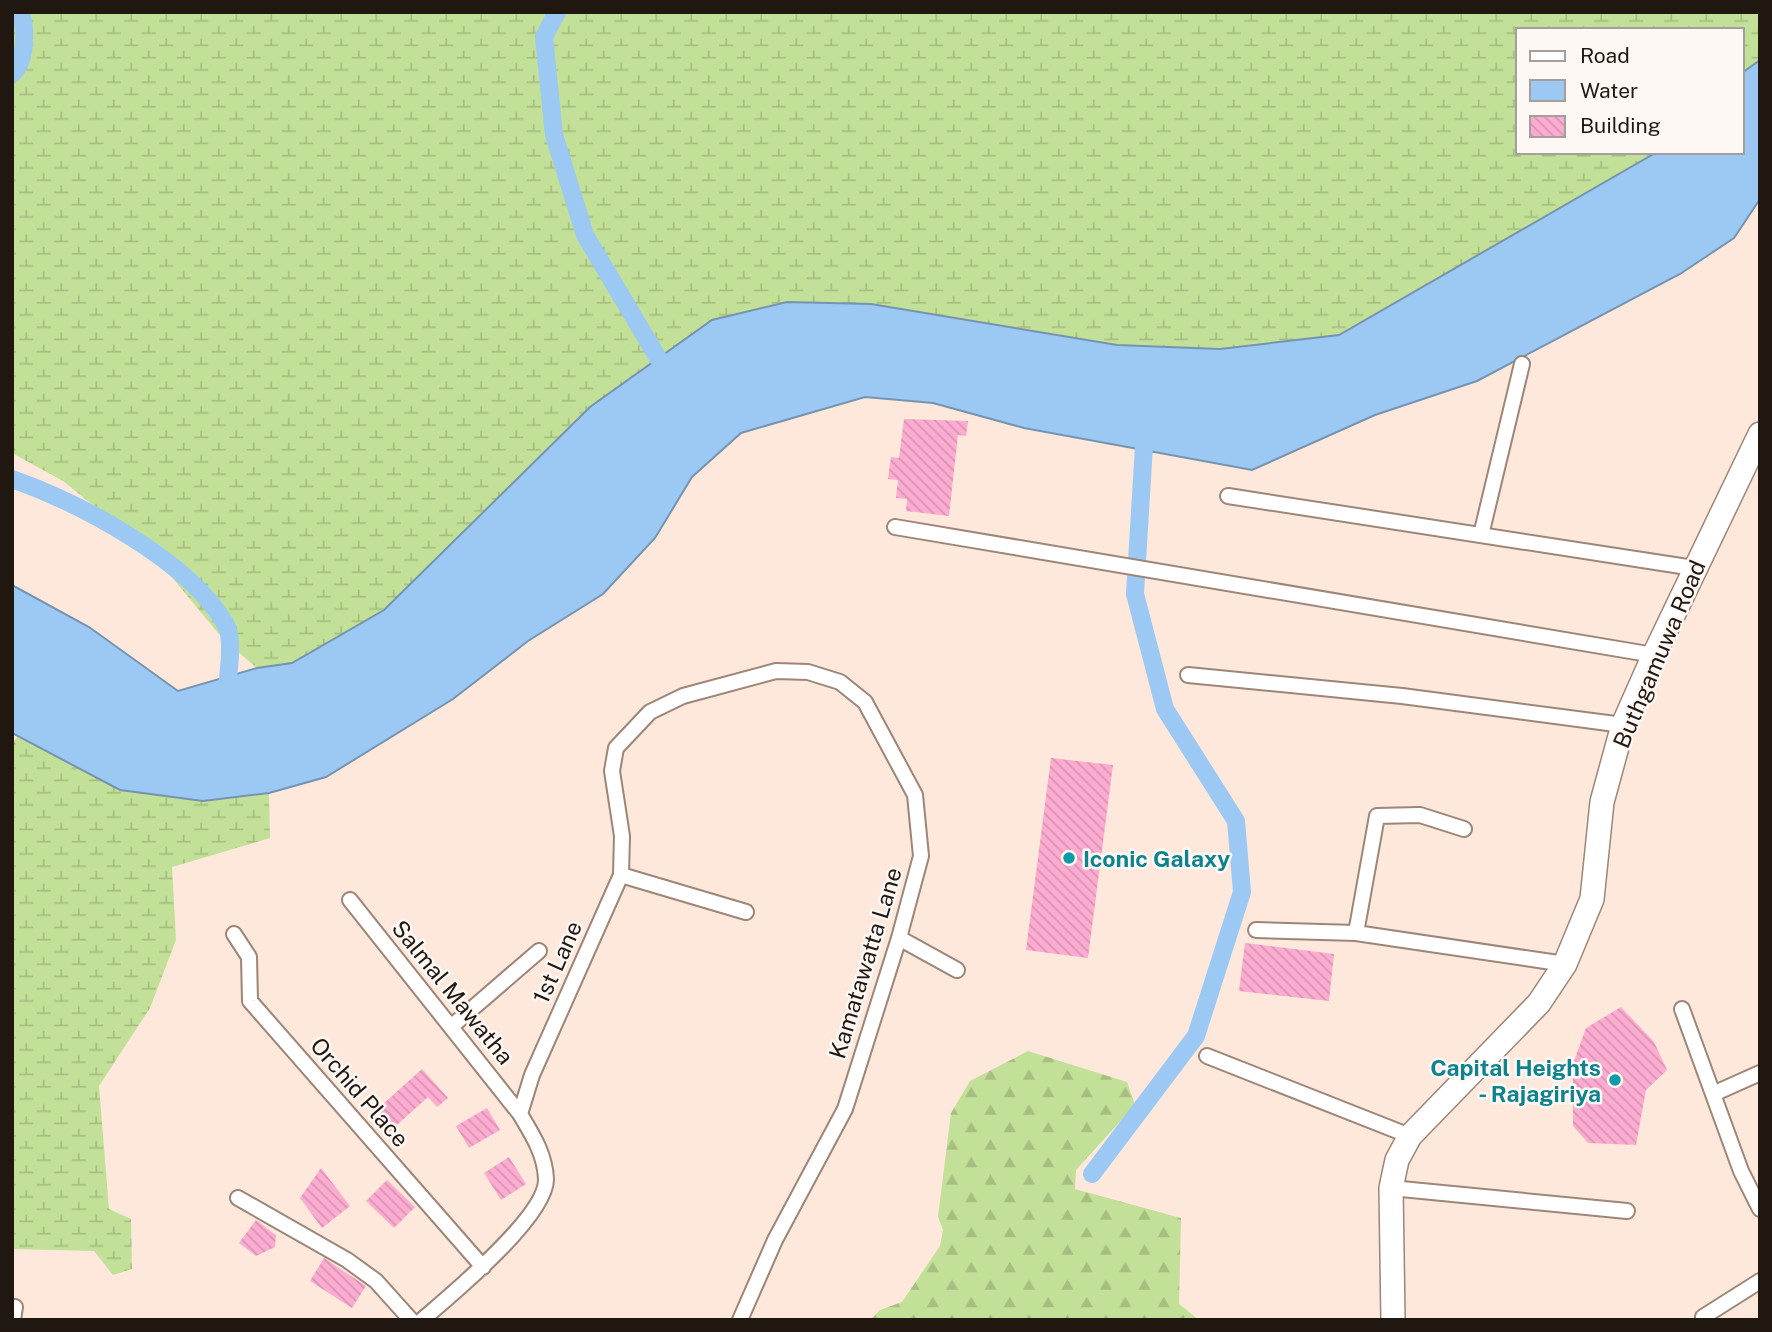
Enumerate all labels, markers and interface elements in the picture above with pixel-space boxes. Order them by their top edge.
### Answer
legend [1516,28,1744,154]
text: Road [1580,43,1630,68]
text: Water [1580,78,1638,103]
text: Building [1580,113,1661,138]
street label: Buthgamuwa Road [1607,556,1711,752]
place label: Iconic Galaxy [1083,845,1230,872]
marker: Iconic Galaxy [1061,850,1077,866]
street label: Kamatawatta Lane [823,864,907,1062]
street label: Salmal Mawatha [387,915,519,1069]
street label: 1st Lane [527,917,587,1007]
street label: Orchid Place [305,1032,415,1152]
place label: Capital Heights - Rajagiriya [1430,1054,1601,1107]
marker: Capital Heights - Rajagiriya [1607,1072,1623,1088]

